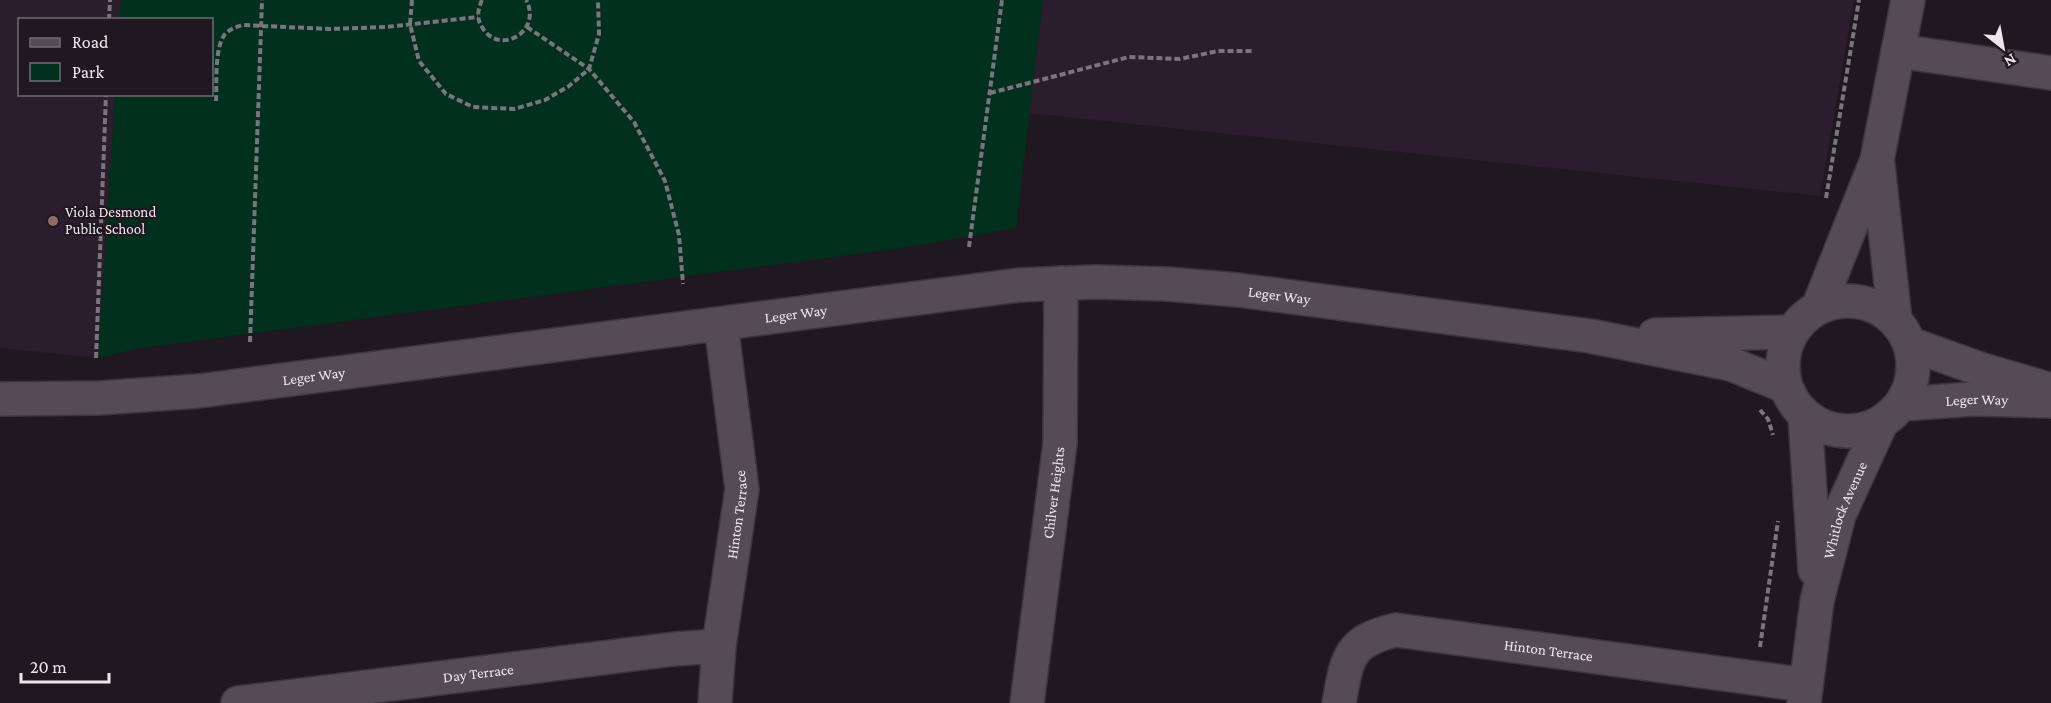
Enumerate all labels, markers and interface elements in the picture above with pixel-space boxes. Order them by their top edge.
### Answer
legend [18,18,213,96]
north arrow [1973,18,2033,78]
text: Road [72,32,109,52]
text: N [2001,50,2020,71]
text: Park [72,62,104,82]
place label: Viola Desmond Public School [65,204,156,237]
marker: Viola Desmond Public School [46,214,60,228]
street label: Leger Way [1247,283,1312,308]
street label: Leger Way [764,302,828,326]
street label: Leger Way [282,364,346,388]
street label: Leger Way [1945,391,2009,409]
street label: Chilver Heights [1040,446,1067,540]
street label: Whitlock Avenue [1820,459,1870,560]
street label: Hinton Terrace [724,469,750,560]
street label: Hinton Terrace [1503,637,1594,664]
scale bar [21,646,110,684]
text: 20 m [30,657,67,677]
street label: Day Terrace [442,661,515,686]

